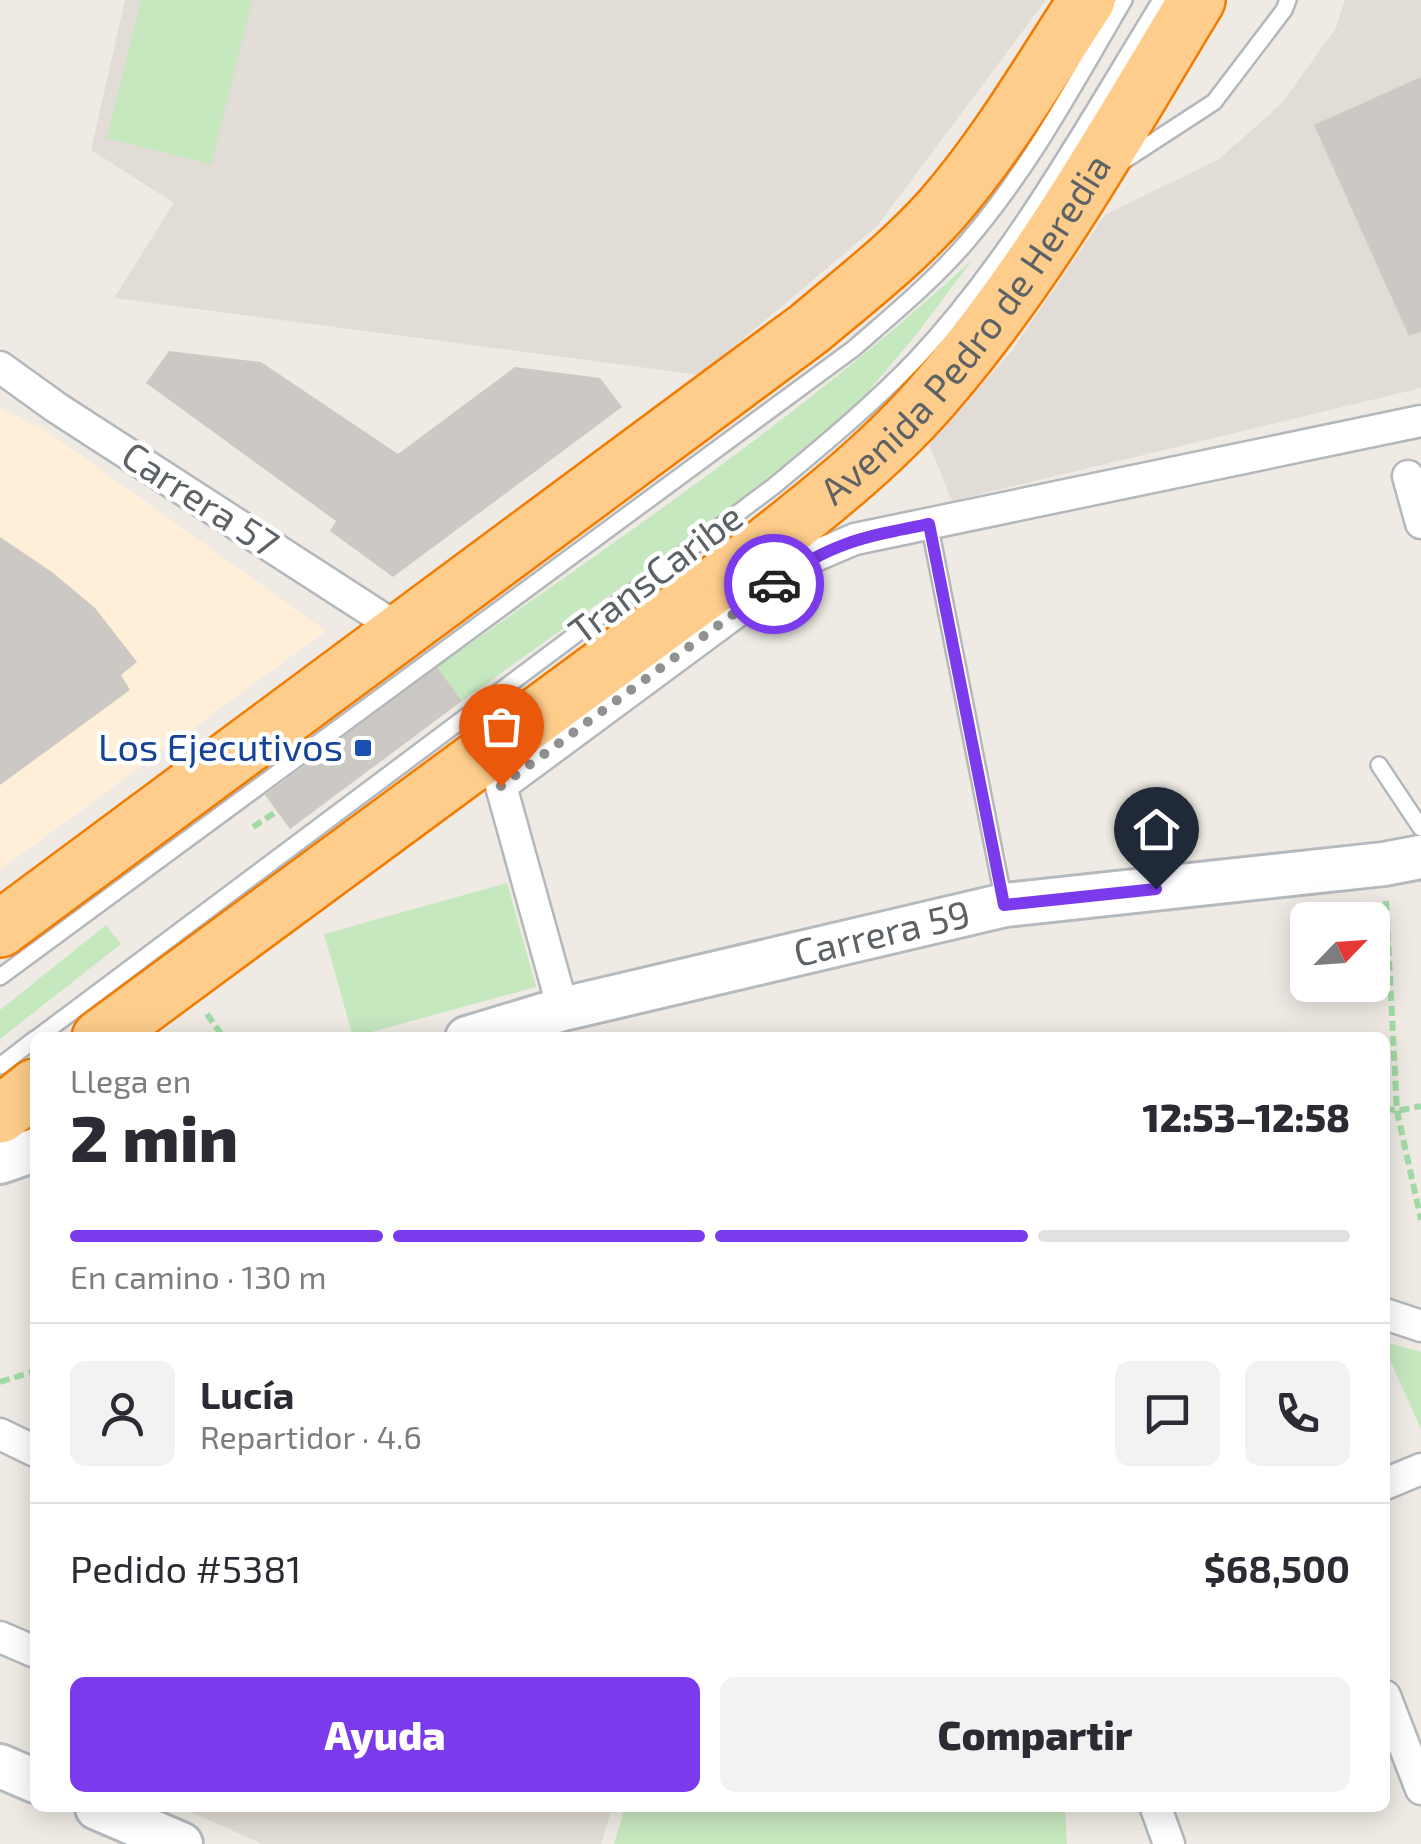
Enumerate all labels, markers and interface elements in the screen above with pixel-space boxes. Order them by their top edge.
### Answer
street label: Avenida Pedro de Heredia [810,145,1119,513]
street label: Carrera 57 [114,431,288,566]
street label: TransCaribe [559,492,751,653]
courier [724,534,824,634]
icon: car [747,557,802,612]
pin [459,684,544,787]
icon: bag [474,699,529,754]
place label: Los Ejecutivos [98,723,343,769]
marker: Los Ejecutivos [352,737,374,759]
pin [1114,787,1199,890]
icon: home [1129,802,1184,857]
street label: Carrera 59 [789,889,974,975]
north arrow [1290,902,1390,1002]
map controls [1290,902,1390,1002]
text: Llega en [70,1061,191,1099]
text: 12:53–12:58 [1143,1094,1350,1140]
text: 2 min [70,1097,238,1175]
text: En camino · 130 m [70,1257,326,1295]
button: person [70,1361,175,1466]
button: chat [1115,1361,1220,1466]
button: phone [1245,1361,1350,1466]
text: Lucía [200,1371,294,1417]
text: Repartidor · 4.6 [200,1417,422,1455]
text: Pedido #5381 [70,1545,301,1591]
text: $68,500 [1204,1545,1350,1591]
button: Ayuda [70,1677,700,1792]
button: Compartir [720,1677,1350,1792]

